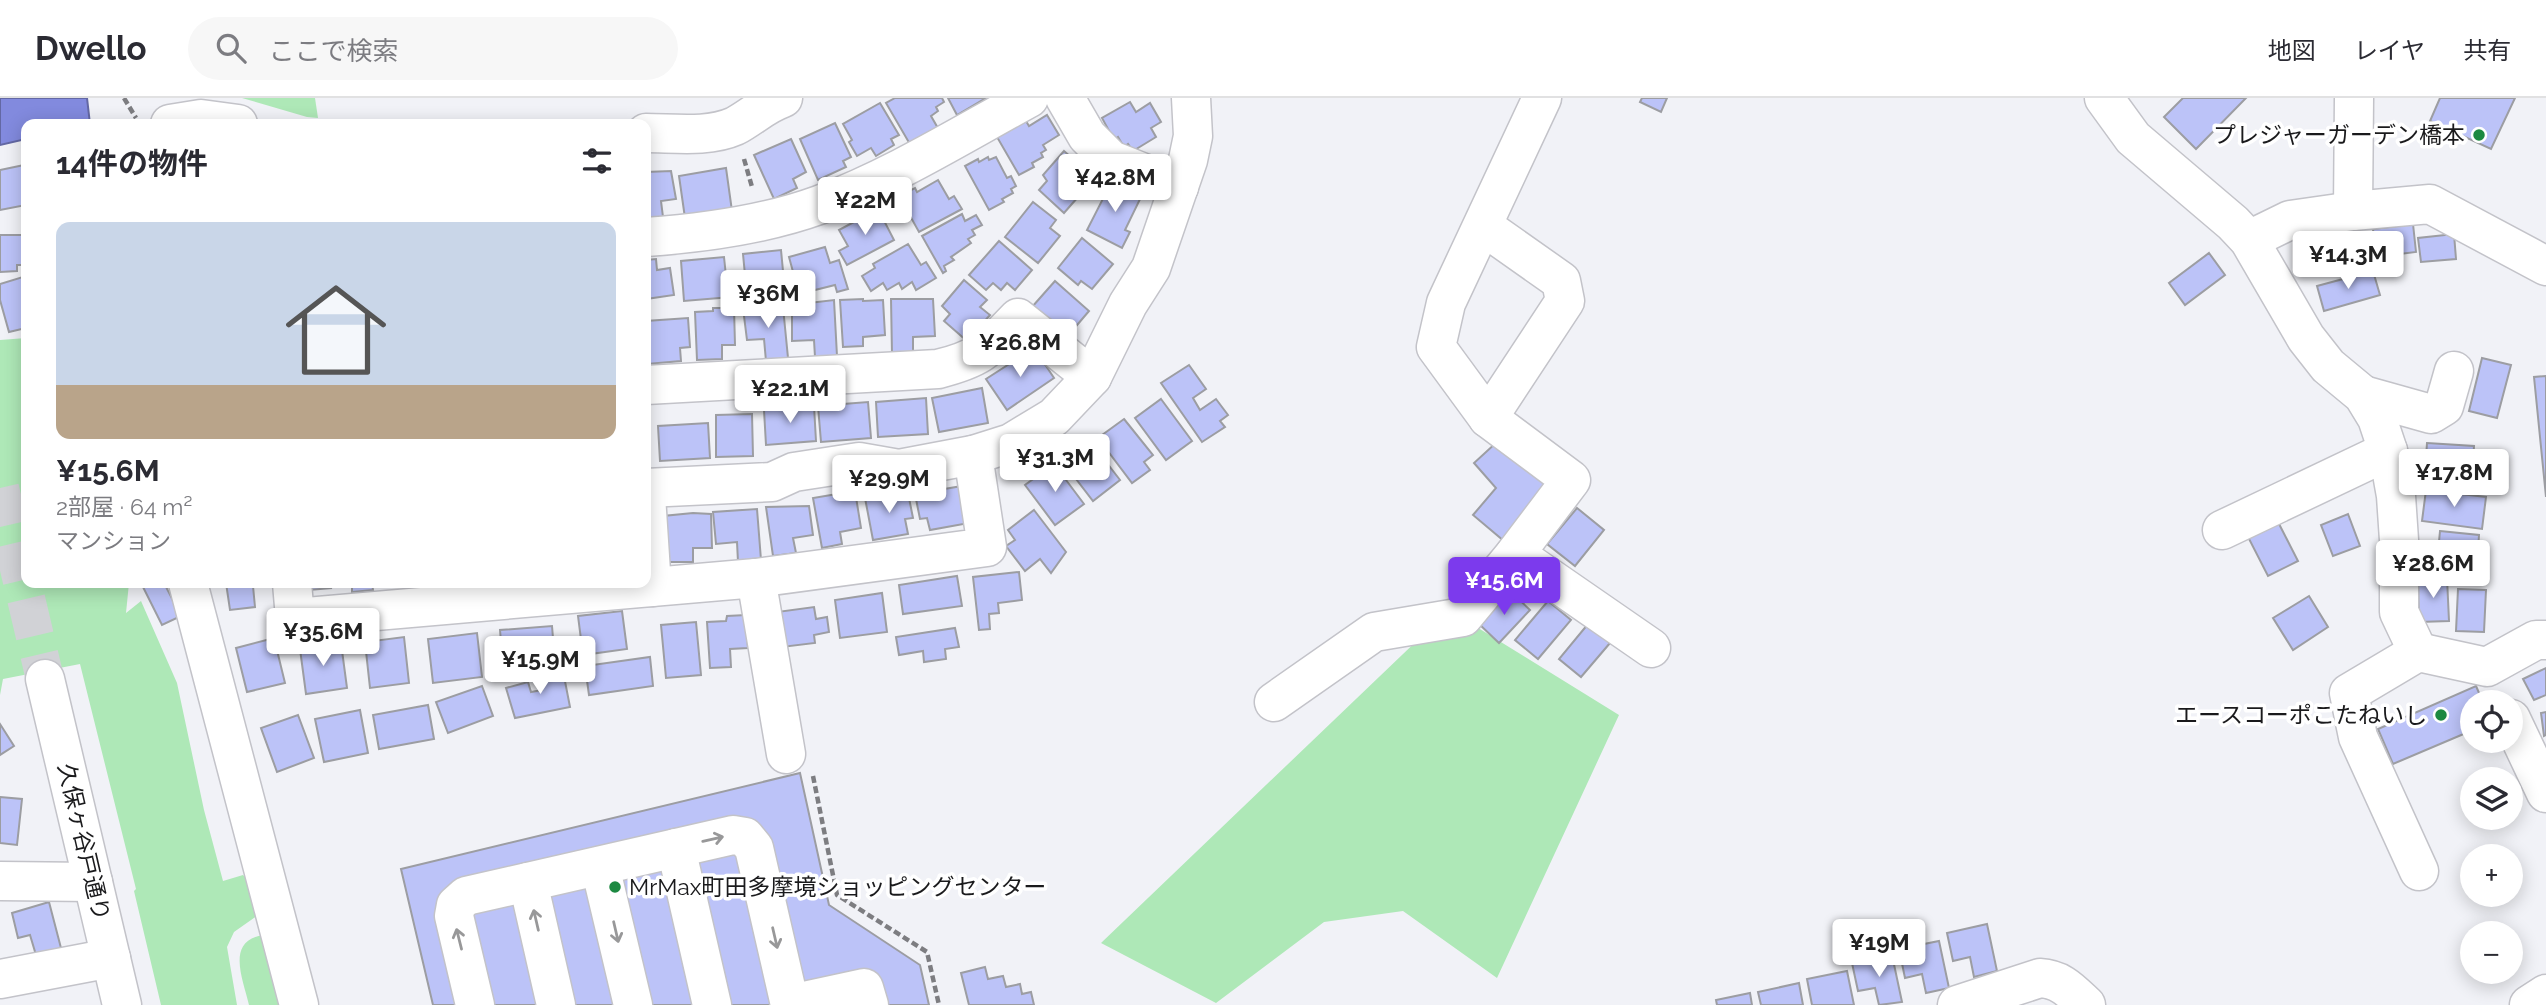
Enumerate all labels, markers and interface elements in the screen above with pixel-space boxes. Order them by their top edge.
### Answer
search box [188,17,678,80]
text: Dwello [35,29,146,68]
icon: search [212,29,250,67]
text: ここで検索 [268,36,398,66]
text: 地図 [2268,36,2316,65]
text: レイヤ [2354,36,2425,65]
text: 共有 [2463,36,2511,65]
place label: プレジャーガーデン橋本 [2213,121,2465,148]
marker: プレジャーガーデン橋本 [2471,127,2487,143]
icon: filters [578,142,616,180]
text: 14件の物件 [56,146,208,181]
pin: ¥42.8M [1058,155,1172,214]
text: ¥42.8M [1074,163,1156,190]
pin: ¥22M [824,178,906,237]
text: ¥22M [834,186,896,213]
pin: ¥14.3M [2291,232,2405,291]
text: ¥14.3M [2309,240,2387,267]
icon: home [273,267,399,393]
pin: ¥36M [727,271,809,330]
text: ¥36M [736,279,800,306]
pin: ¥26.8M [963,320,1077,379]
text: ¥26.8M [979,328,1061,355]
pin: ¥22.1M [733,366,847,425]
text: ¥22.1M [751,374,829,401]
pin: ¥31.3M [998,434,1112,494]
text: ¥31.3M [1016,443,1094,470]
pin: ¥17.8M [2397,450,2511,509]
text: ¥15.6M [56,453,160,488]
pin: ¥29.9M [832,456,946,515]
text: ¥17.8M [2415,458,2493,485]
text: ¥29.9M [848,464,930,491]
text: 2部屋 · 64 m² [56,493,192,520]
text: マンション [56,527,171,554]
pin: ¥28.6M [2376,540,2490,600]
text: ¥28.6M [2392,549,2474,576]
pin: ¥15.6M [1447,558,1561,617]
text: ¥15.6M [1464,566,1544,593]
pin: ¥35.6M [266,608,380,668]
text: ¥35.6M [283,617,363,644]
pin: ¥15.9M [483,636,597,696]
text: ¥15.9M [500,645,580,672]
map controls [2460,690,2523,984]
button: locate [2460,690,2523,753]
place label: エースコーポこたねいし [2175,701,2427,728]
marker: エースコーポこたねいし [2433,707,2449,723]
street label: 久保ヶ谷戸通り [53,760,116,923]
button: layers [2460,767,2523,830]
one-way arrow [701,832,724,846]
button: + [2460,844,2523,907]
place label: MrMax町田多摩境ショッピングセンター [629,873,1046,900]
marker: MrMax町田多摩境ショッピングセンター [607,879,623,895]
one-way arrow [529,909,543,932]
one-way arrow [610,920,623,943]
pin: ¥19M [1838,920,1920,979]
button: − [2460,921,2523,984]
one-way arrow [769,926,782,949]
one-way arrow [452,928,465,951]
text: ¥19M [1848,928,1910,955]

